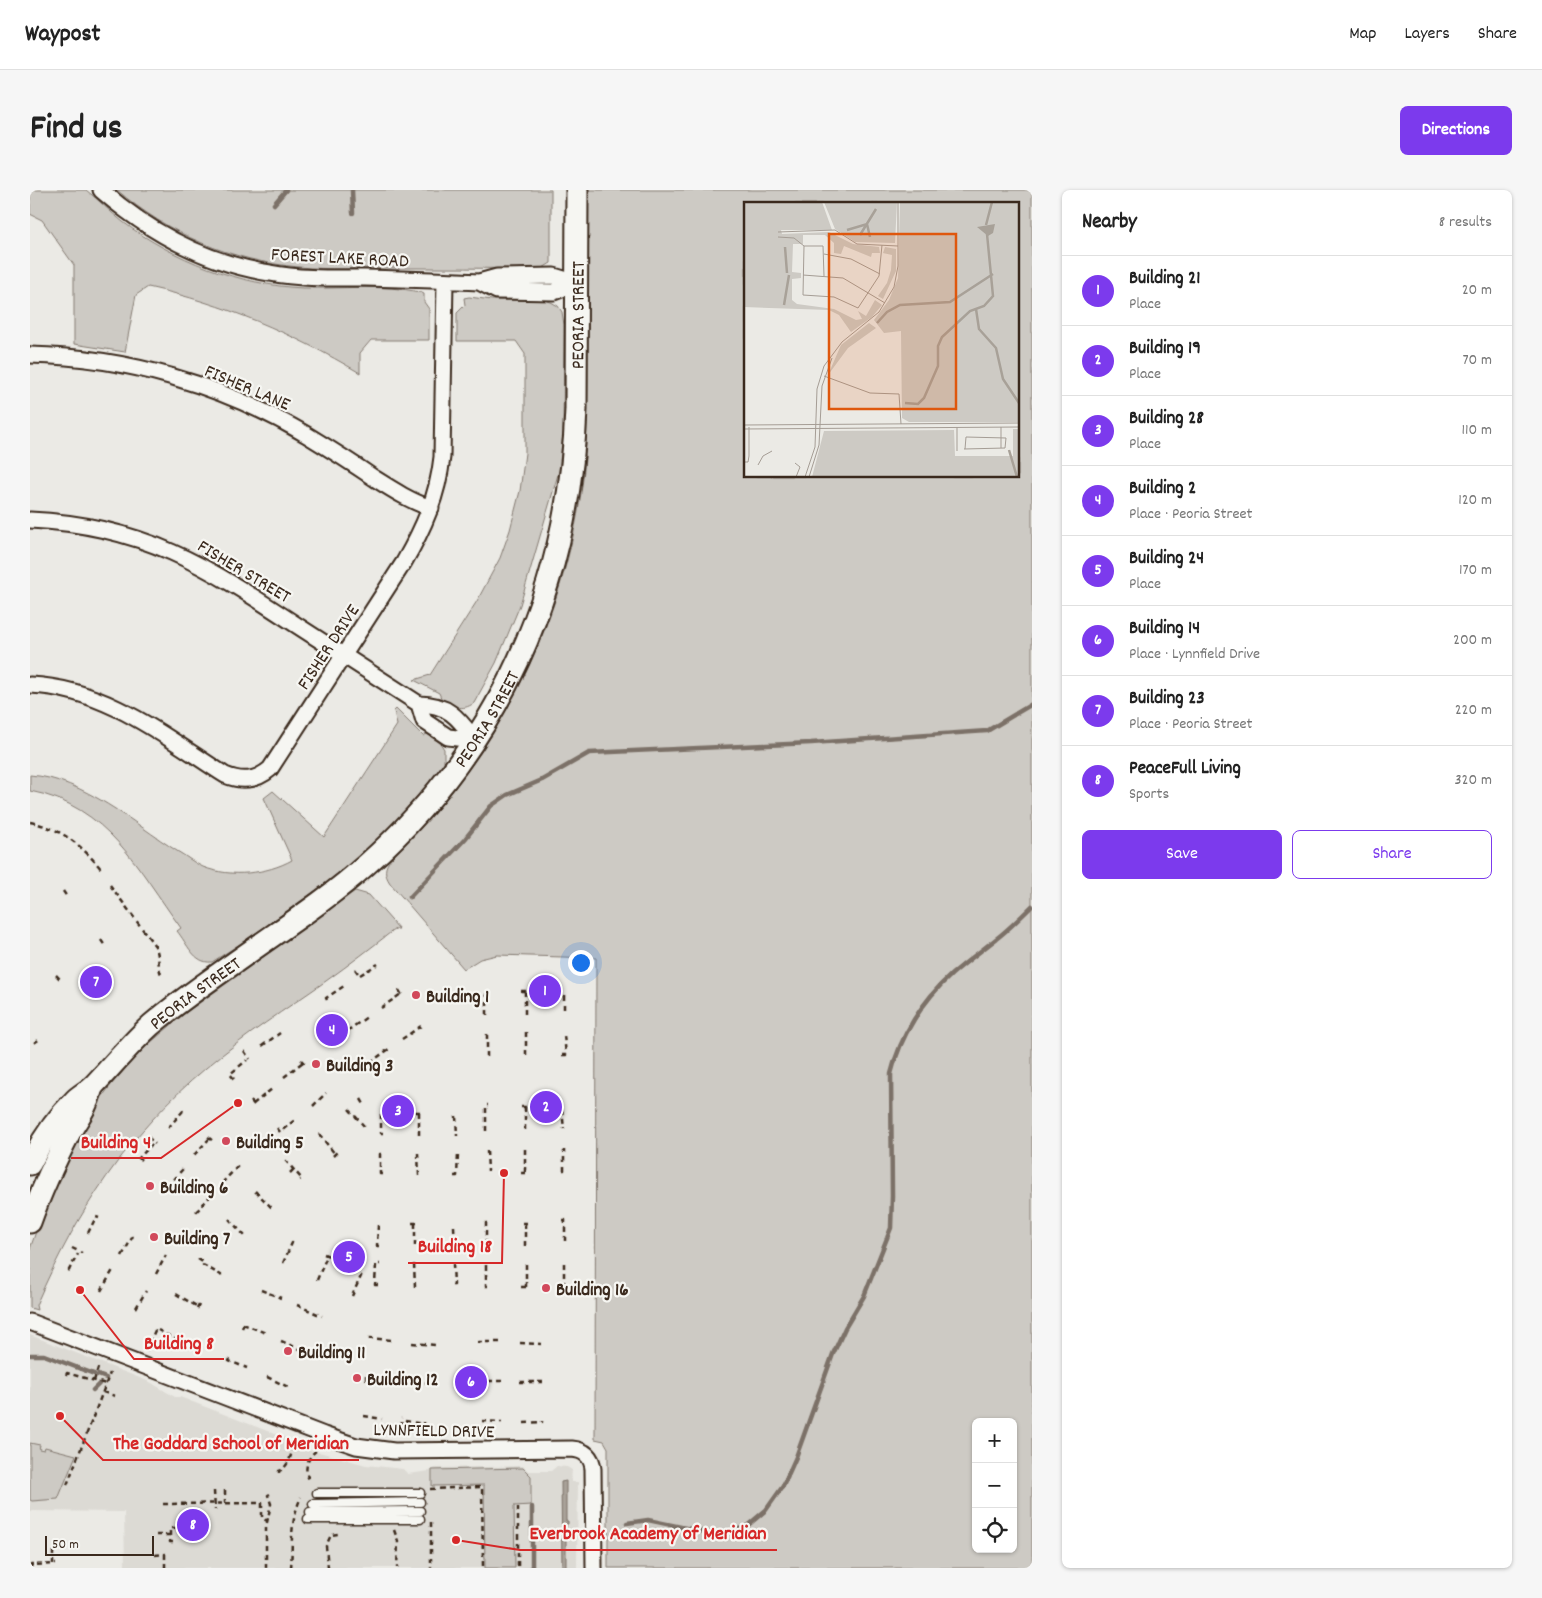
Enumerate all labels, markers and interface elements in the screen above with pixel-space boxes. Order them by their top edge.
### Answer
text: Waypost [25,18,100,52]
text: Map [1349,22,1376,47]
text: Layers [1404,22,1450,47]
text: Share [1478,22,1517,47]
text: Find us [30,105,122,155]
button: Directions [1400,106,1512,155]
inset map [744,202,1019,478]
text: Nearby [1082,208,1137,238]
text: 8 results [1439,211,1492,234]
street label: FOREST LAKE ROAD [270,242,410,277]
street label: PEORIA STREET [566,261,594,369]
text: Building 21 [1129,266,1201,293]
text: 1 [1096,279,1100,302]
text: 20 m [1462,279,1492,302]
text: Place [1129,293,1161,316]
text: Building 19 [1129,336,1201,363]
text: 2 [1095,349,1102,372]
text: 70 m [1462,349,1492,372]
street label: FISHER LANE [200,359,294,420]
text: Place [1129,363,1161,386]
text: Building 28 [1129,406,1204,433]
text: 3 [1094,419,1102,442]
text: 110 m [1462,419,1492,442]
text: Place [1129,433,1161,456]
text: Building 2 [1129,476,1196,503]
text: 4 [1095,489,1101,512]
text: 120 m [1458,489,1492,512]
text: Place · Peoria Street [1129,503,1252,526]
street label: FISHER STREET [191,534,295,612]
text: Building 24 [1129,546,1204,573]
text: 5 [1094,559,1102,582]
text: 170 m [1459,559,1492,582]
text: Place [1129,573,1161,596]
street label: FISHER DRIVE [292,599,368,696]
text: Building 14 [1129,616,1200,643]
text: 6 [1094,629,1102,652]
text: 200 m [1453,629,1492,652]
text: Place · Lynnfield Drive [1129,643,1260,666]
street label: PEORIA STREET [449,667,528,774]
text: Building 23 [1129,686,1205,713]
text: 7 [1095,699,1101,722]
text: 220 m [1455,699,1492,722]
text: Place · Peoria Street [1129,713,1252,736]
text: PeaceFull Living [1129,756,1241,783]
text: 8 [1095,769,1101,792]
text: 320 m [1455,769,1492,792]
text: Sports [1129,783,1169,806]
button: Save [1082,830,1282,879]
button: Share [1292,830,1492,879]
your location [568,950,594,976]
street label: PEORIA STREET [145,952,248,1038]
pin: 7 [80,963,112,1001]
pin: 1 [529,972,561,1010]
place label: Building 1 [426,985,489,1012]
marker: Building 1 [410,989,422,1001]
pin: 4 [316,1011,348,1049]
place label: Building 3 [326,1054,393,1081]
marker: Building 3 [310,1058,322,1070]
pin: 2 [530,1088,562,1126]
pin: 3 [382,1092,414,1130]
callout: Building 4 [71,1123,161,1158]
text: Building 4 [81,1130,151,1158]
place label: Building 5 [236,1131,304,1158]
marker: Building 5 [220,1135,232,1147]
place label: Building 6 [160,1176,228,1203]
marker: Building 6 [144,1180,156,1192]
place label: Building 7 [164,1227,230,1254]
callout: Building 18 [408,1228,502,1263]
marker: Building 7 [148,1231,160,1243]
text: Building 18 [418,1234,492,1262]
pin: 5 [333,1238,365,1276]
place label: Building 16 [556,1278,629,1305]
marker: Building 16 [540,1282,552,1294]
callout: Building 8 [134,1324,224,1359]
text: Building 8 [144,1331,214,1359]
place label: Building 11 [298,1341,365,1368]
marker: Building 11 [282,1345,294,1357]
pin: 6 [455,1363,487,1401]
place label: Building 12 [367,1368,439,1395]
marker: Building 12 [351,1372,363,1384]
street label: LYNNFIELD DRIVE [373,1418,495,1447]
map controls [972,1418,1017,1553]
button: + [972,1418,1017,1463]
callout: The Goddard School of Meridian [103,1425,359,1460]
text: The Goddard School of Meridian [113,1431,349,1459]
button: − [972,1463,1017,1508]
pin: 8 [177,1506,209,1544]
button: locate [972,1508,1017,1553]
callout: Everbrook Academy of Meridian [520,1515,777,1550]
text: Everbrook Academy of Meridian [529,1521,767,1549]
scale bar [45,1533,154,1556]
text: 50 m [52,1535,79,1555]

